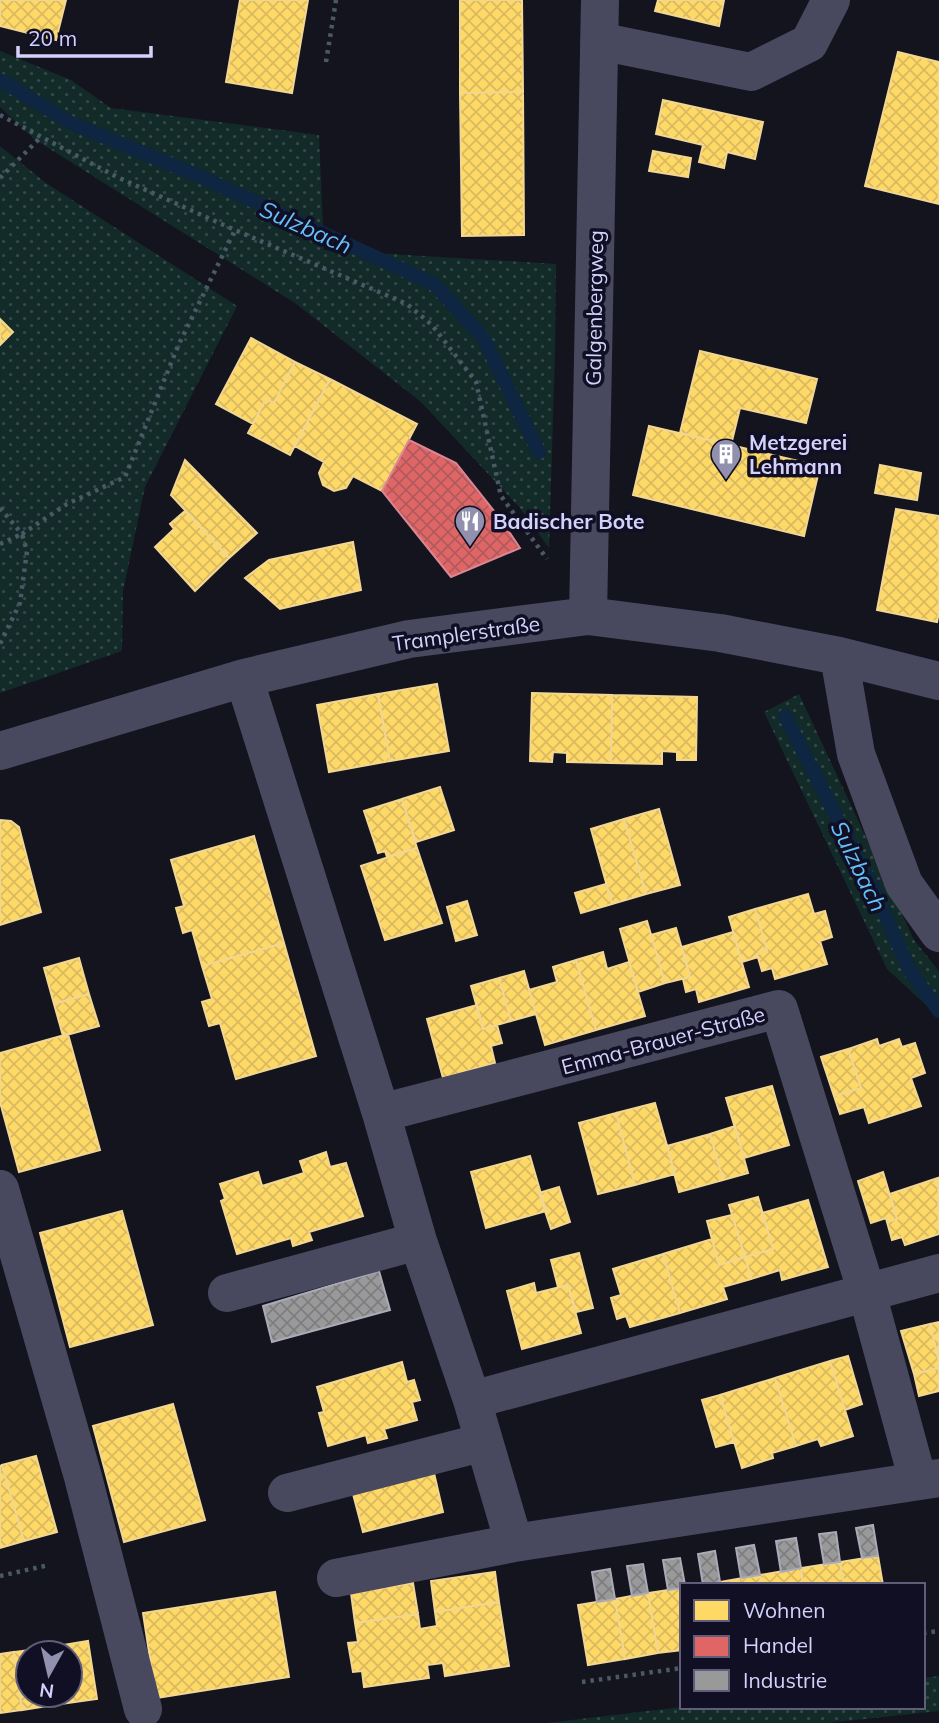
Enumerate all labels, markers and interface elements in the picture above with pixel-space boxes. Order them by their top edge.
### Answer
scale bar [18,14,150,58]
text: 20 m [28,25,77,51]
water label: Sulzbach [256,194,356,260]
street label: Galgenbergweg [580,230,608,386]
place label: Metzgerei Lehmann [749,429,847,479]
building icon: Metzgerei Lehmann [709,437,743,481]
restaurant icon: Badischer Bote [453,504,487,548]
place label: Badischer Bote [493,508,644,534]
street label: Tramplerstraße [391,610,541,656]
water label: Sulzbach [825,816,893,916]
street label: Emma-Brauer-Straße [558,1000,768,1080]
legend [680,1583,925,1709]
text: Wohnen [743,1597,825,1623]
text: Handel [743,1632,813,1658]
north arrow [14,1639,84,1709]
text: Industrie [743,1667,827,1693]
text: N [38,1678,55,1704]

